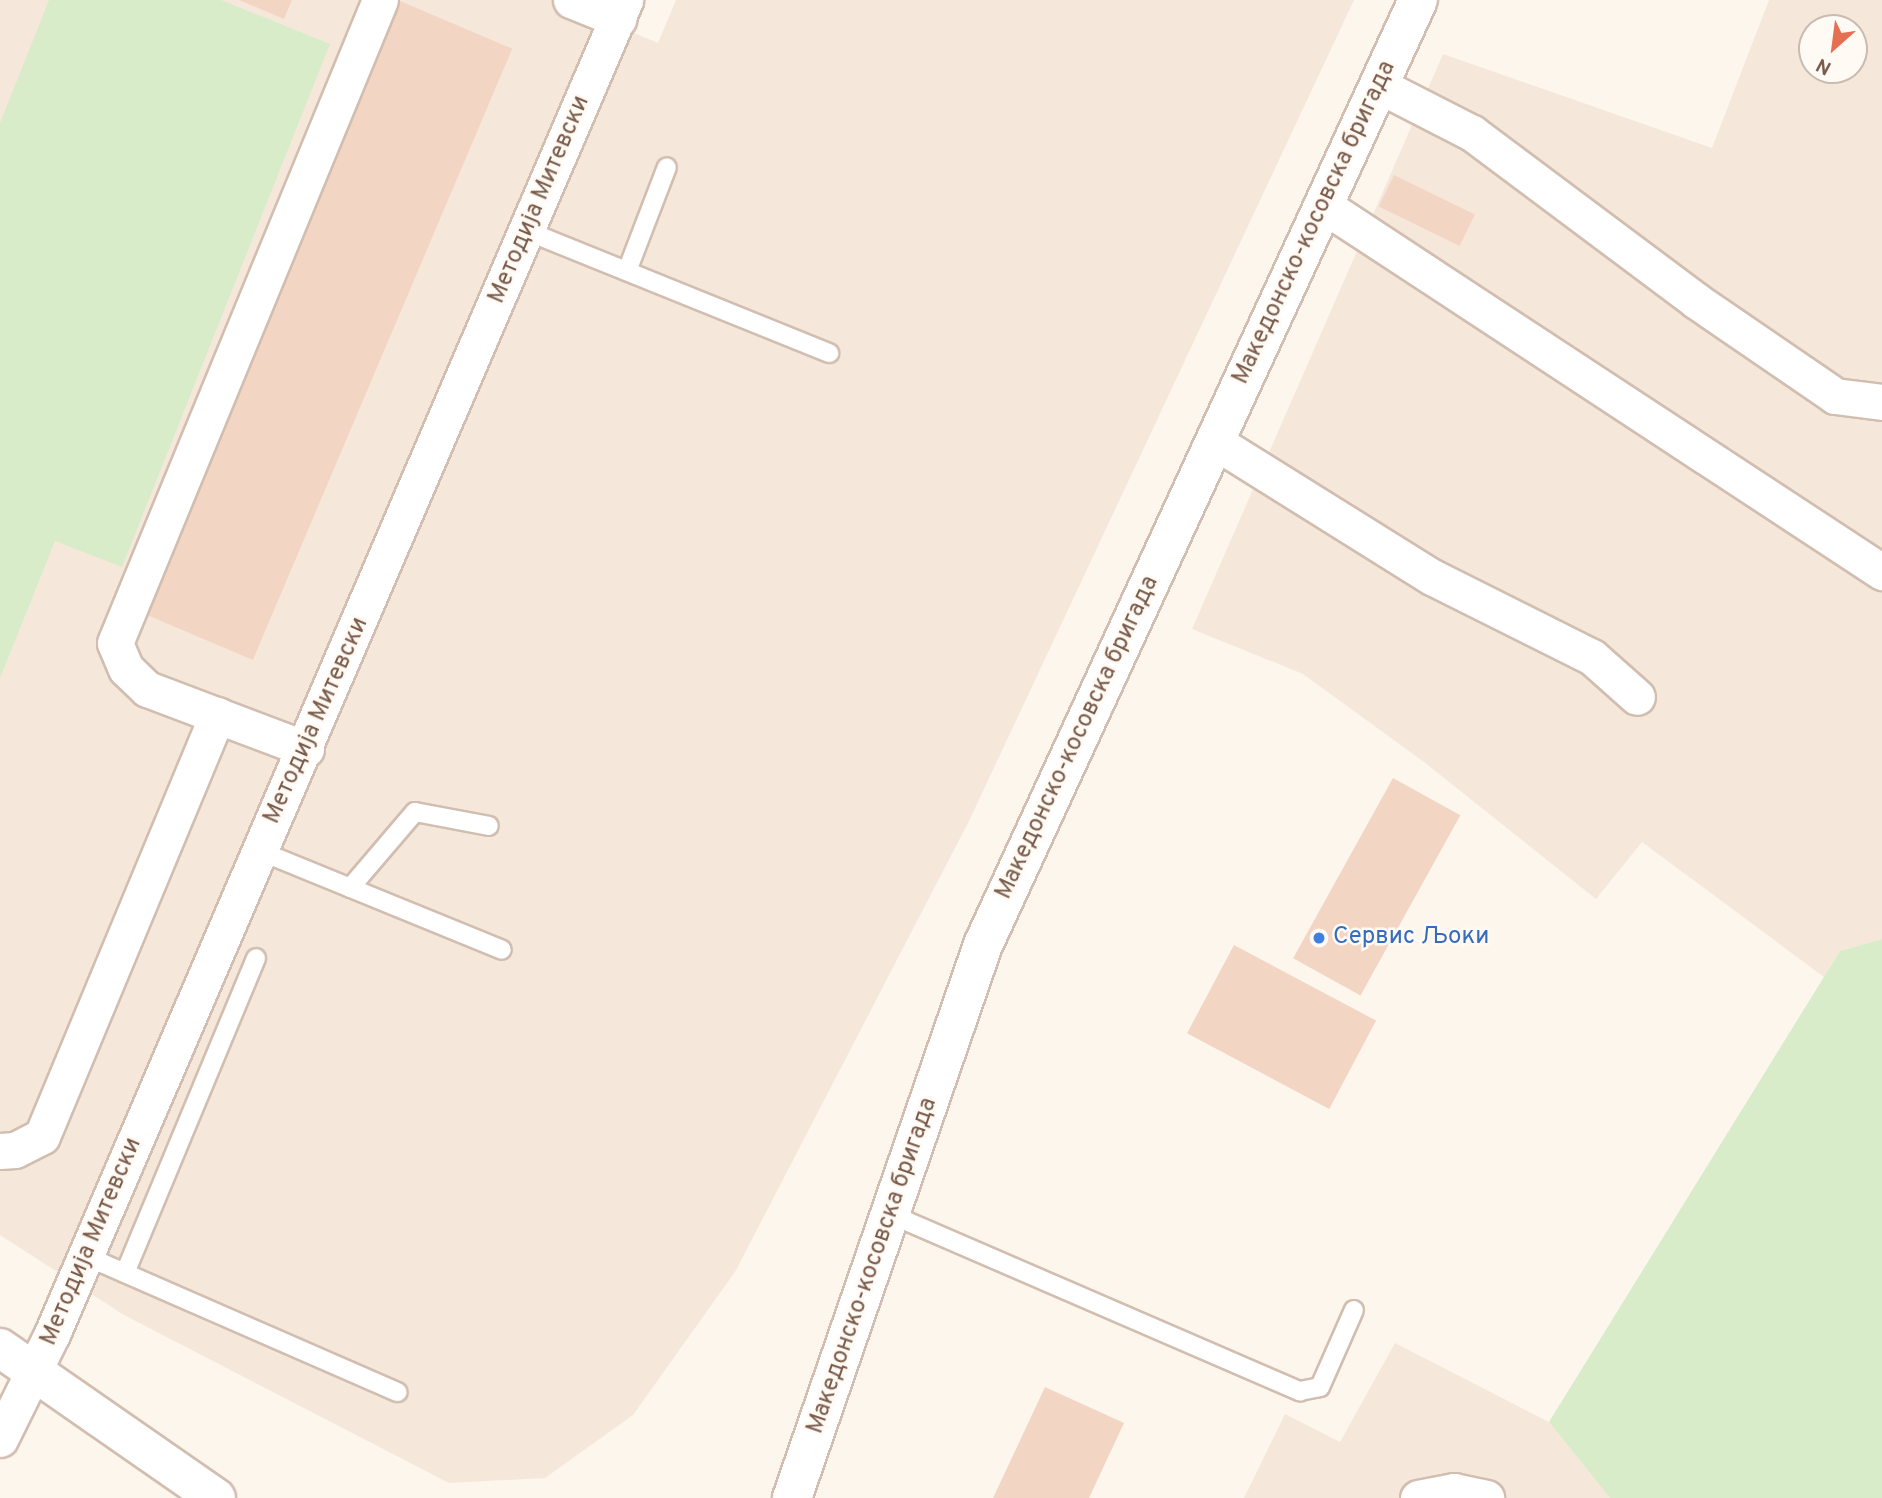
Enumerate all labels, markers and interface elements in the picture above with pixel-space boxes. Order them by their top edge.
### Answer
north arrow [1798,14,1868,84]
text: N [1812,52,1836,80]
street label: Македонско-косовска бригада [1227,57,1403,389]
street label: Методија Митевски [483,92,597,308]
street label: Македонско-косовска бригада [990,572,1166,904]
street label: Методија Митевски [258,613,376,829]
place label: Сервис Љоки [1333,924,1489,952]
marker: Сервис Љоки [1311,930,1327,946]
street label: Македонско-косовска бригада [802,1094,944,1438]
street label: Методија Митевски [35,1134,149,1350]

